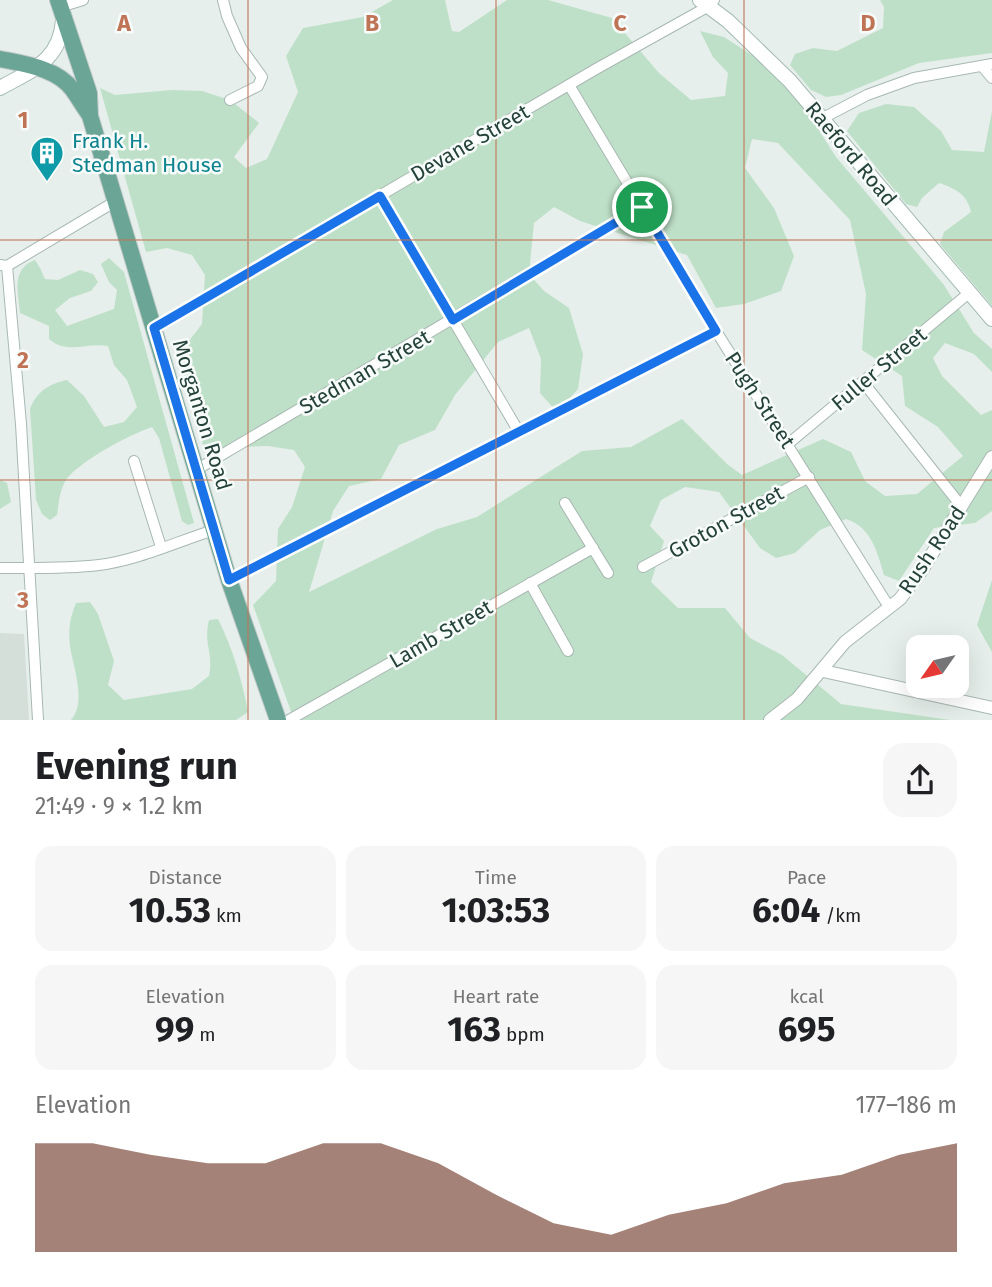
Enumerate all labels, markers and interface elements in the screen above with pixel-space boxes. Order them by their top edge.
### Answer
text: A [116,9,131,37]
text: B [365,9,379,37]
text: C [613,9,627,37]
text: D [861,9,876,37]
street label: Raeford Road [800,96,902,212]
street label: Devane Street [406,98,534,187]
text: 1 [18,106,28,134]
place label: Frank H. Stedman House [72,128,222,178]
building icon: Frank H. Stedman House [28,134,66,183]
pin [612,177,672,237]
icon: arrive [623,188,661,226]
street label: Fuller Street [826,321,932,416]
street label: Stedman Street [295,324,436,420]
street label: Morganton Road [167,336,237,494]
text: 2 [17,346,29,374]
street label: Pugh Street [719,347,801,453]
street label: Groton Street [664,480,788,564]
street label: Rush Road [893,501,971,599]
text: 3 [16,586,29,614]
street label: Lamb Street [385,594,498,674]
north arrow [906,635,970,698]
map controls [906,635,969,698]
text: Evening run [35,743,238,789]
button: share [883,743,957,817]
text: 21:49 · 9 × 1.2 km [35,792,203,820]
text: Distance [148,866,222,889]
text: Time [475,866,517,889]
text: Pace [787,866,826,889]
text: 10.53 [129,889,211,931]
text: 1:03:53 [442,889,550,931]
text: 6:04 [752,889,820,931]
text: km [211,904,242,927]
text: /km [820,904,861,927]
text: Elevation [146,985,225,1008]
text: Heart rate [453,985,539,1008]
text: kcal [790,985,824,1008]
text: 99 [155,1008,194,1050]
text: 163 [447,1008,501,1050]
text: 695 [778,1008,835,1050]
text: m [194,1023,216,1046]
text: bpm [501,1023,545,1046]
text: Elevation [35,1091,131,1119]
text: 177–186 m [856,1091,957,1119]

